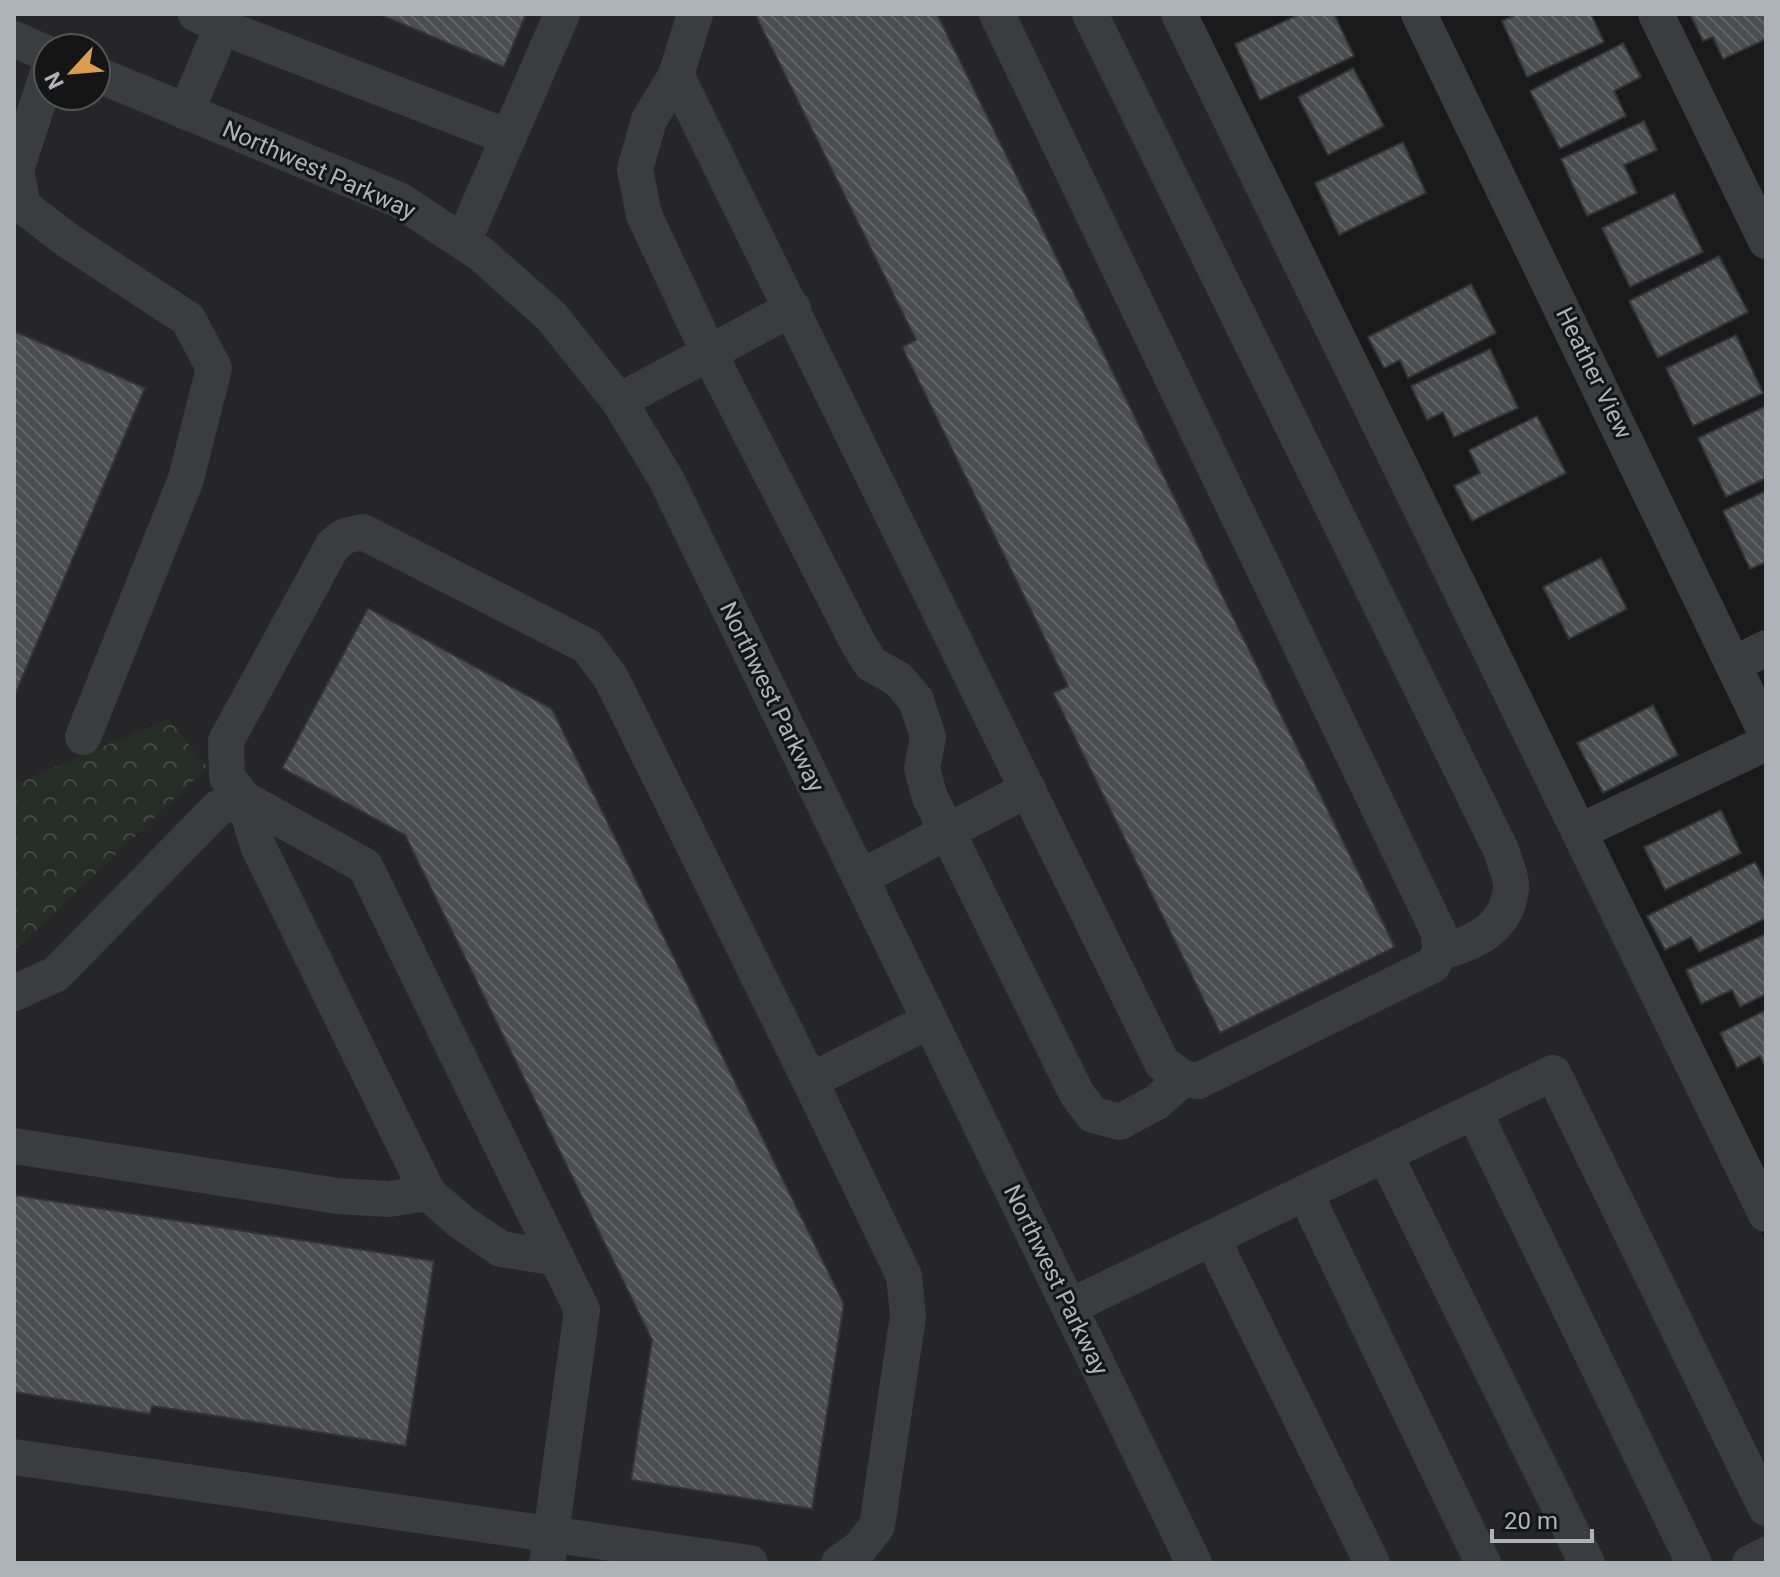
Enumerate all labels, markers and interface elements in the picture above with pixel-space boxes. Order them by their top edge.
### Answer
north arrow [32,32,112,112]
text: N [40,68,69,93]
street label: Northwest Parkway [218,115,420,225]
street label: Heather View [1550,303,1638,443]
street label: Northwest Parkway [714,597,830,797]
street label: Northwest Parkway [998,1180,1114,1380]
scale bar [1492,1493,1592,1543]
text: 20 m [1504,1507,1558,1535]

